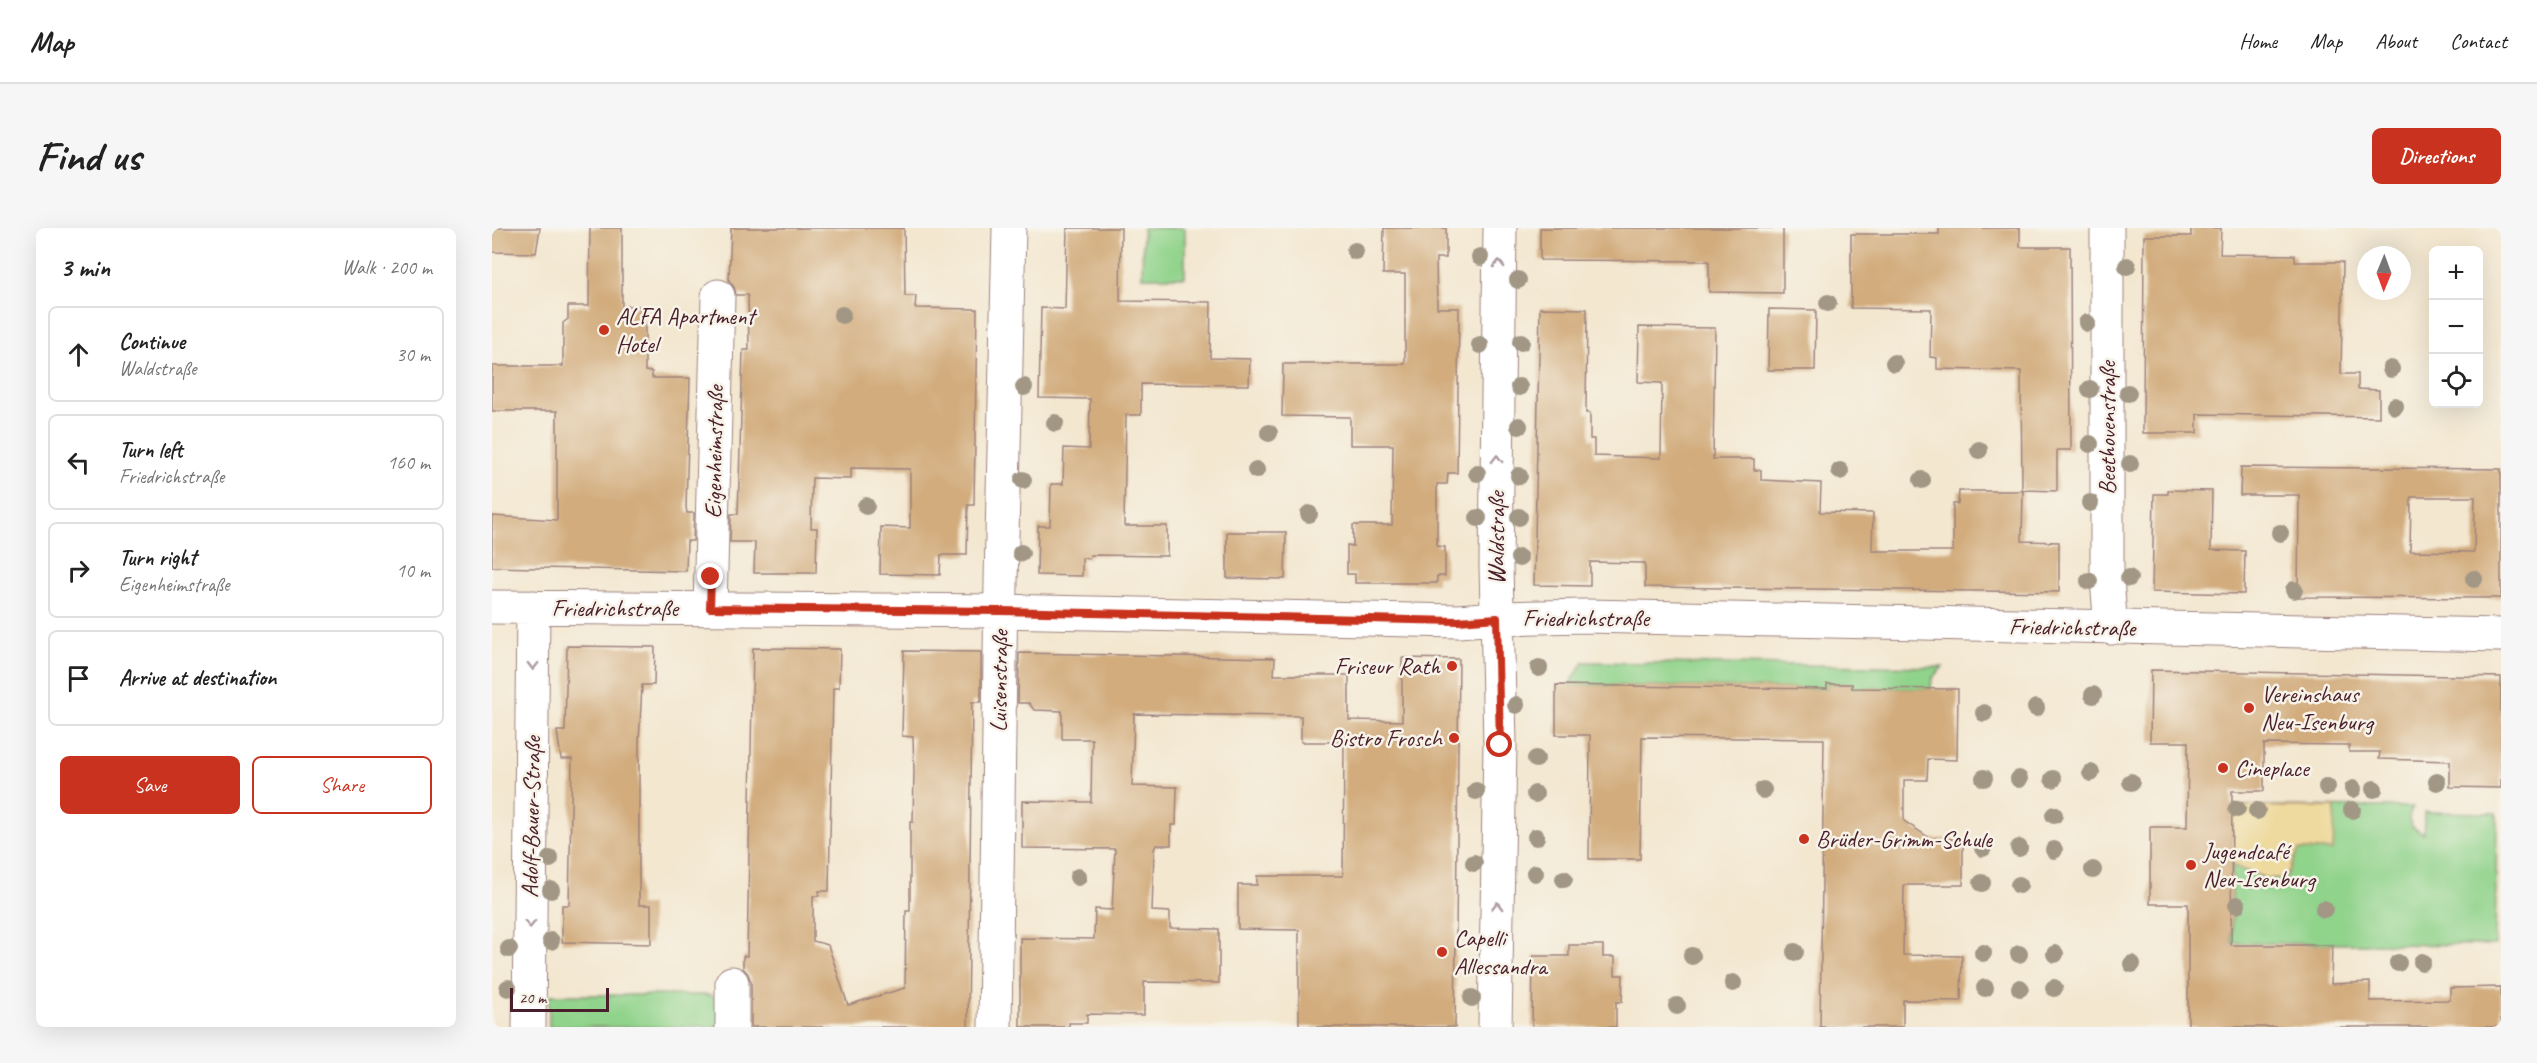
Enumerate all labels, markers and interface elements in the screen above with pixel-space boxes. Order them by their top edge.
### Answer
text: Map [30,24,73,59]
text: Home [2239,28,2277,54]
text: Map [2310,28,2342,54]
text: About [2375,28,2417,54]
text: Contact [2450,28,2507,54]
button: Directions [2372,128,2501,184]
text: Find us [36,130,141,183]
north arrow [2357,246,2411,300]
map controls [2429,246,2483,408]
button: + [2429,246,2483,300]
text: 3 min [60,251,110,284]
text: Walk · 200 m [342,255,432,280]
one-way arrow [1493,259,1505,268]
button: − [2429,300,2483,354]
place label: ALFA Apartment Hotel [616,301,758,359]
marker: ALFA Apartment Hotel [597,323,611,337]
text: Continue [119,328,185,356]
icon: ahead [62,338,95,371]
text: 30 m [396,342,430,367]
button: locate [2429,354,2483,408]
text: Waldstraße [119,356,197,381]
street label: Beethovenstraße [2092,359,2122,495]
street label: Eigenheimstraße [698,383,730,519]
text: Turn left [119,436,183,464]
icon: left [62,446,95,479]
text: 160 m [387,450,430,475]
one-way arrow [1491,454,1503,463]
text: Friedrichstraße [119,464,224,489]
street label: Waldstraße [1481,489,1511,585]
text: Turn right [119,544,196,572]
icon: right [62,554,95,587]
text: 10 m [396,558,430,583]
route end [697,563,723,589]
text: Eigenheimstraße [119,572,230,597]
street label: Friedrichstraße [552,593,680,623]
street label: Friedrichstraße [1523,603,1651,633]
street label: Friedrichstraße [2009,611,2138,643]
street label: Luisenstraße [983,628,1015,732]
place label: Friseur Rath [1335,651,1441,681]
marker: Friseur Rath [1445,659,1459,673]
one-way arrow [527,661,539,670]
icon: arrive [62,662,95,695]
text: Arrive at destination [119,664,276,692]
place label: Vereinshaus Neu-Isenburg [2261,679,2375,737]
marker: Vereinshaus Neu-Isenburg [2242,701,2256,715]
place label: Bistro Frosch [1330,723,1444,753]
marker: Bistro Frosch [1447,731,1461,745]
route start [1486,731,1512,757]
street label: Adolf-Bauer-Straße [515,734,547,898]
place label: Cineplace [2235,753,2311,783]
button: Save [60,756,240,814]
button: Share [252,756,432,814]
marker: Cineplace [2216,761,2230,775]
place label: Brüder-Grimm-Schule [1816,824,1994,854]
marker: Brüder-Grimm-Schule [1797,832,1811,846]
place label: Jugendcafé Neu-Isenburg [2202,836,2317,894]
marker: Jugendcafé Neu-Isenburg [2184,858,2198,872]
one-way arrow [1491,901,1503,910]
one-way arrow [524,919,536,928]
place label: Capelli Allessandra [1454,923,1549,981]
marker: Capelli Allessandra [1435,945,1449,959]
scale bar [510,985,609,1012]
text: 20 m [519,988,546,1008]

